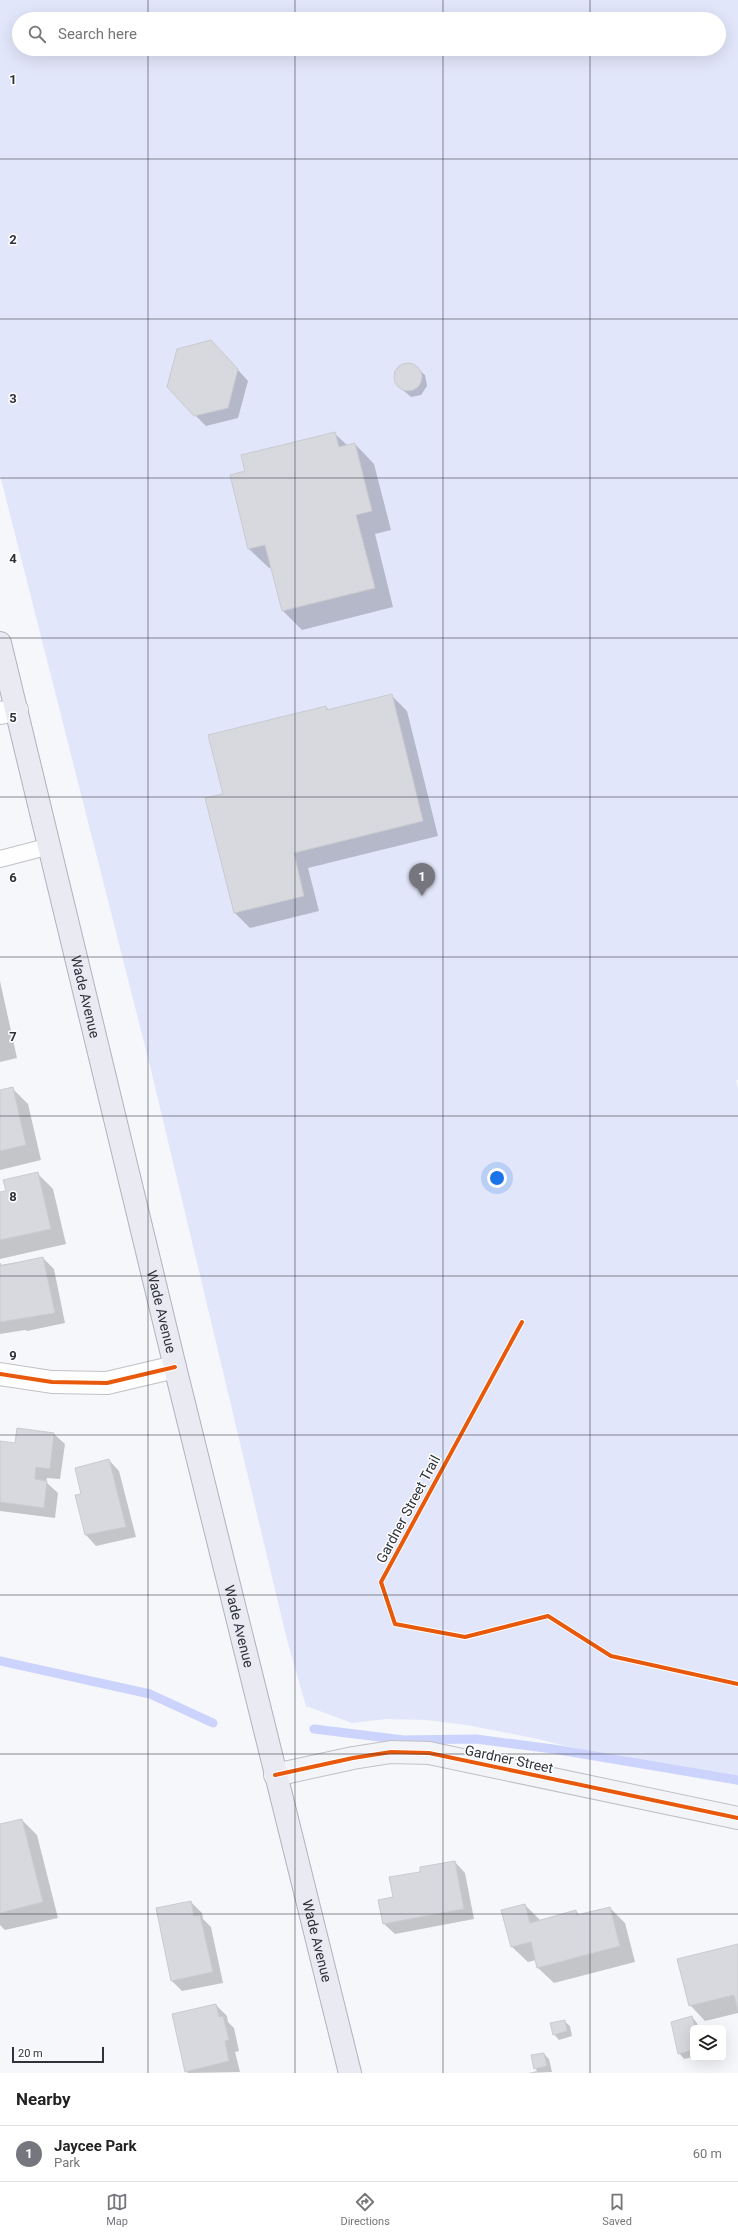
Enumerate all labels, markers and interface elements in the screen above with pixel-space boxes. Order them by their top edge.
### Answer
search box [12,12,726,56]
icon: search [26,23,48,45]
text: Search here [58,25,137,43]
text: 1 [9,72,17,87]
text: 2 [9,232,17,247]
text: 3 [9,391,17,406]
text: 4 [9,551,17,566]
text: 5 [9,710,17,725]
pin: 1 [409,863,435,896]
text: 6 [9,870,17,885]
street label: Wade Avenue [68,954,103,1040]
text: 7 [9,1029,17,1044]
your location [487,1168,507,1188]
text: 8 [9,1189,17,1204]
street label: Wade Avenue [144,1269,179,1355]
text: 9 [9,1348,17,1363]
street label: Gardner Street Trail [373,1452,443,1566]
street label: Wade Avenue [221,1583,257,1669]
street label: Gardner Street [463,1742,555,1776]
street label: Wade Avenue [299,1898,335,1984]
map controls [690,2025,726,2061]
button: layers [690,2025,726,2061]
scale bar [12,2045,104,2064]
text: 20 m [18,2047,43,2060]
text: Nearby [16,2089,71,2109]
text: Jaycee Park [54,2137,137,2155]
text: 1 [25,2146,33,2161]
text: 60 m [693,2146,722,2161]
text: Park [54,2155,80,2170]
tab: Map [106,2191,128,2228]
tab: Directions [340,2191,390,2228]
tab: Saved [602,2191,632,2228]

